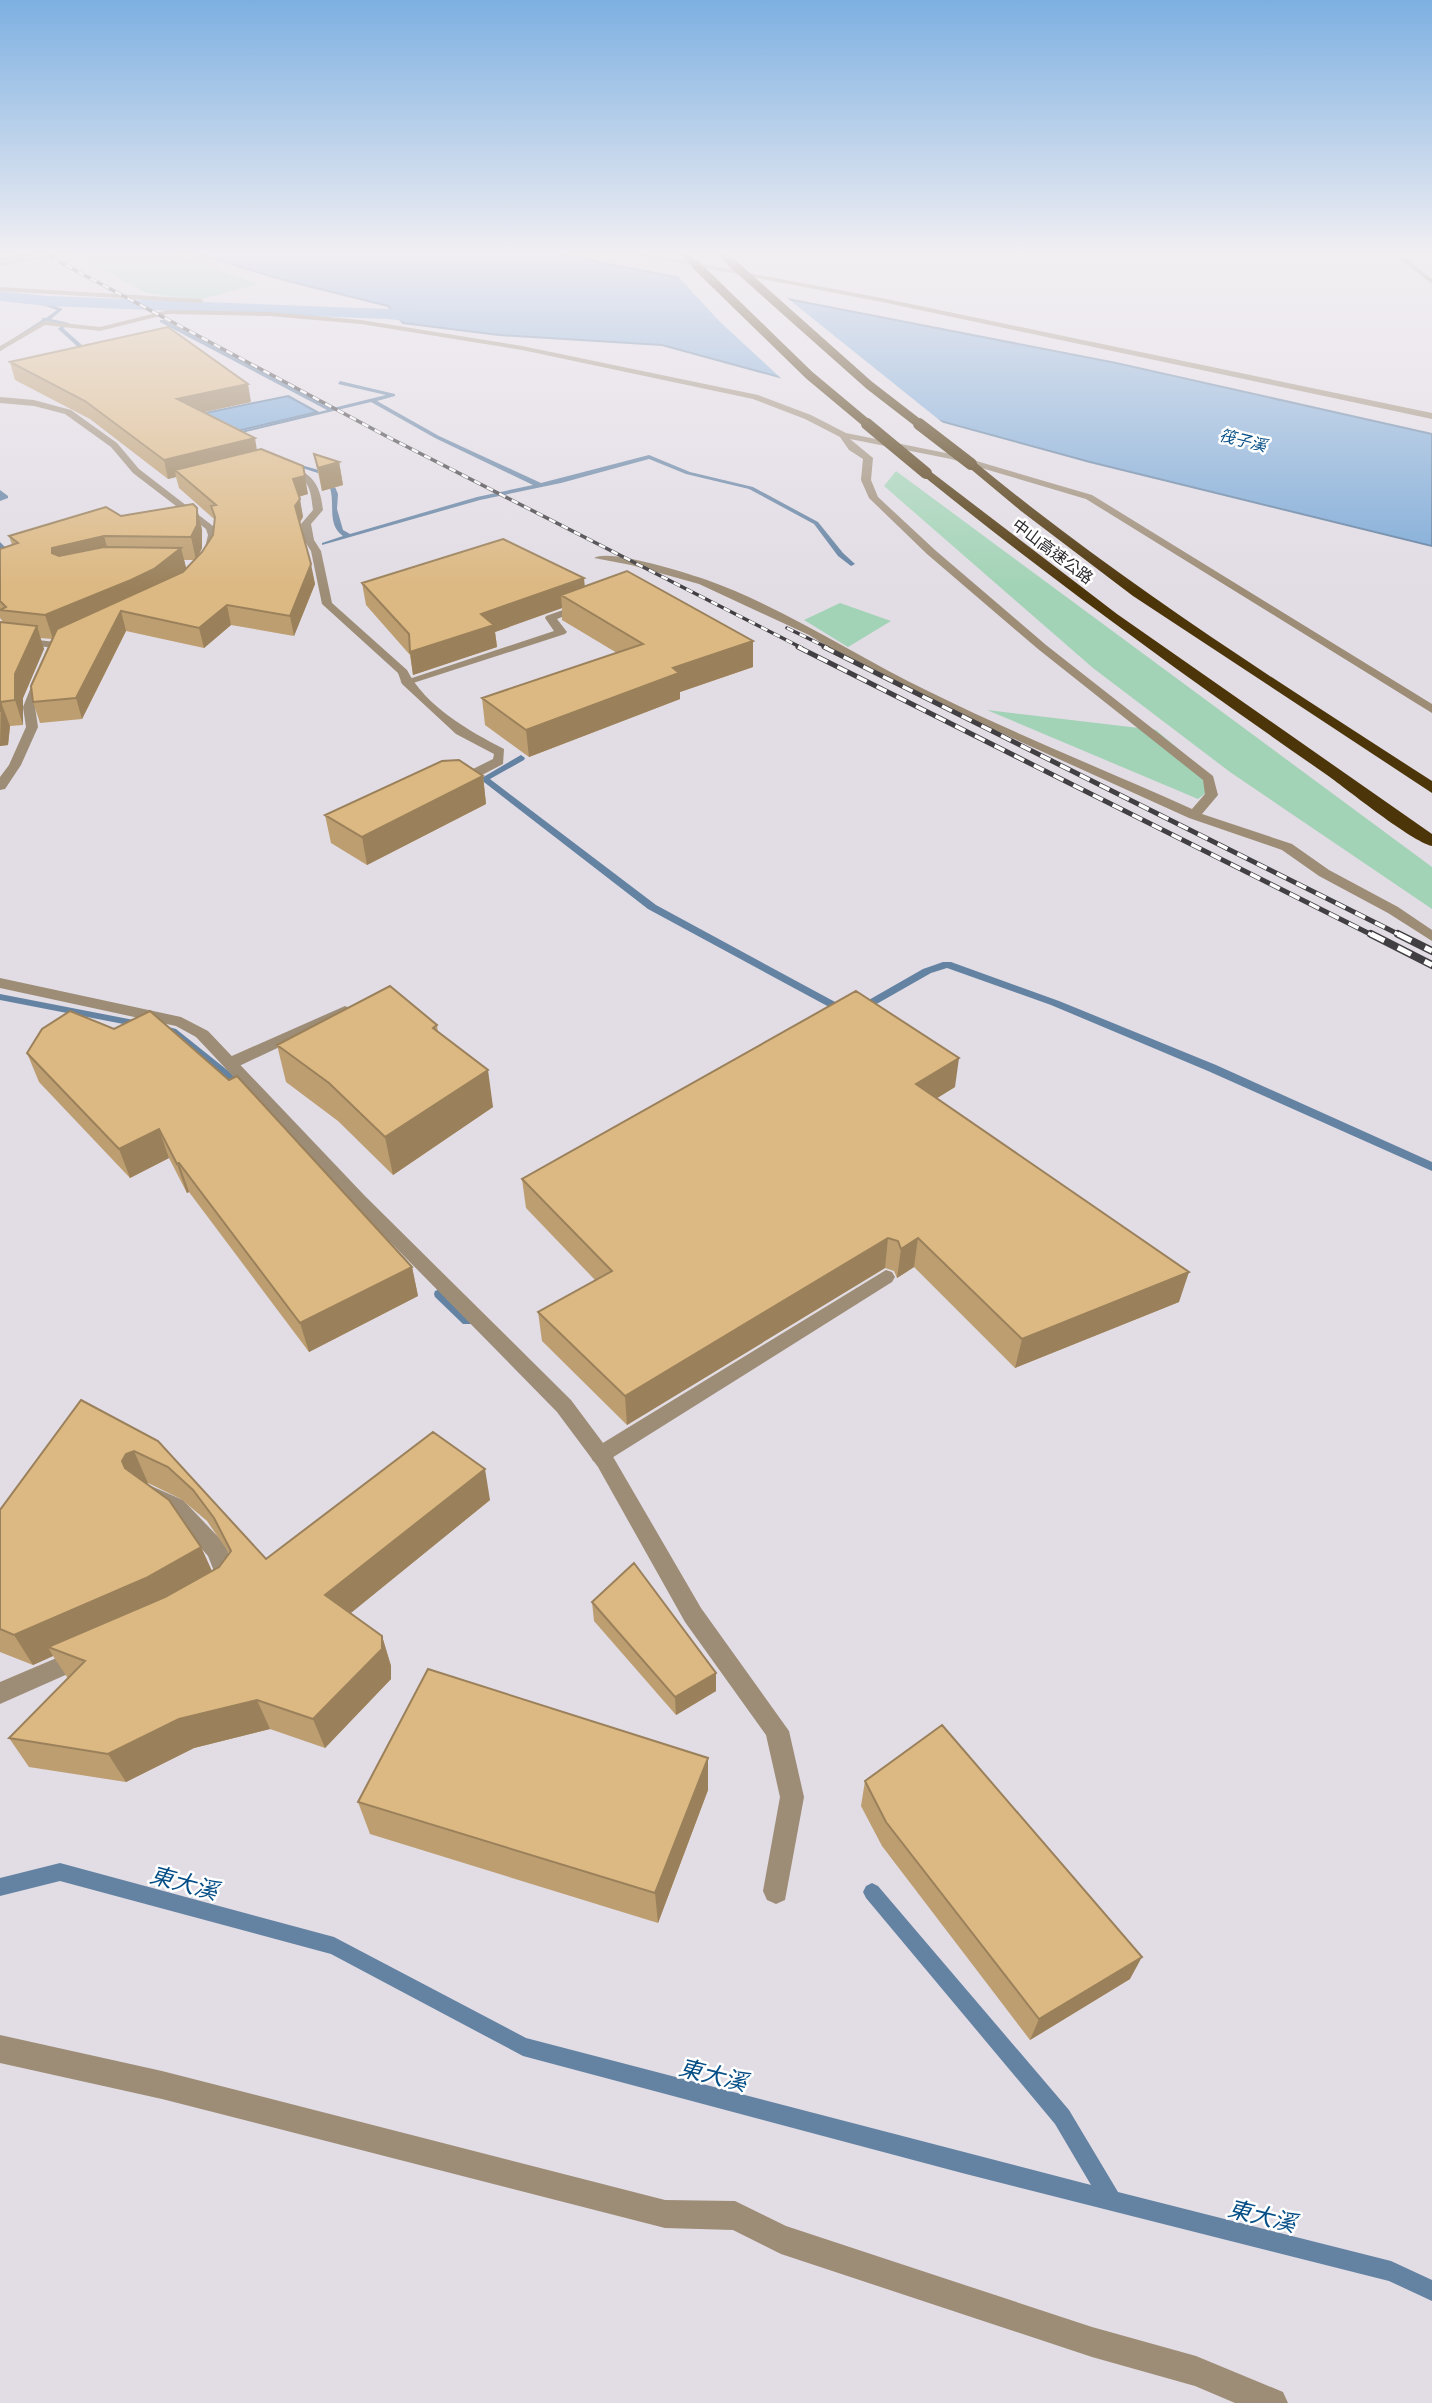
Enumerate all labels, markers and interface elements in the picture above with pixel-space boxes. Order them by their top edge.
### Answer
water label: 筏子溪 [1218,426,1270,455]
street label: 中山高速公路 [1009,516,1096,587]
water label: 東大溪 [147,1862,224,1905]
water label: 東大溪 [676,2054,753,2097]
water label: 東大溪 [1225,2195,1302,2238]

